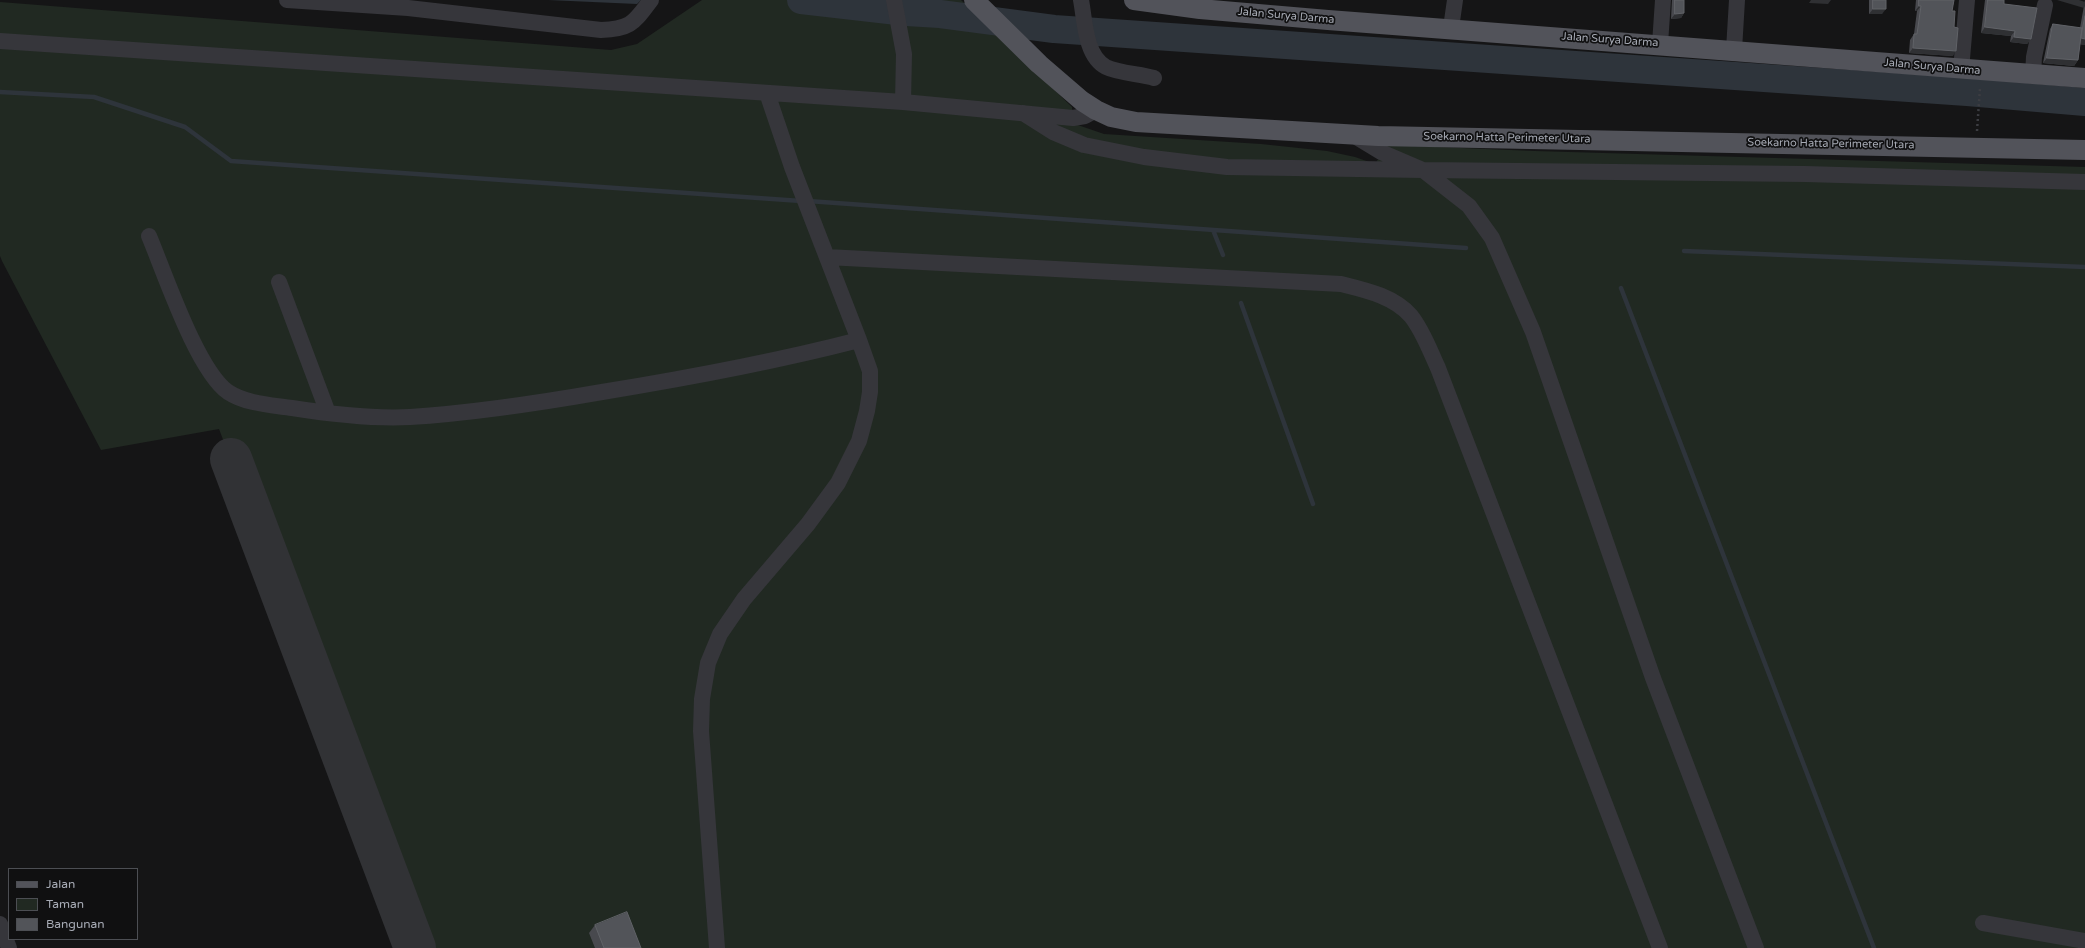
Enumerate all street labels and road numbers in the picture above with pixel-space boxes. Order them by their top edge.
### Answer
street label: Jalan Surya Darma [1237,5,1335,27]
street label: Jalan Surya Darma [1561,30,1659,50]
street label: Jalan Surya Darma [1883,56,1981,78]
street label: Soekarno Hatta Perimeter Utara [1423,130,1591,146]
street label: Soekarno Hatta Perimeter Utara [1747,136,1915,152]

